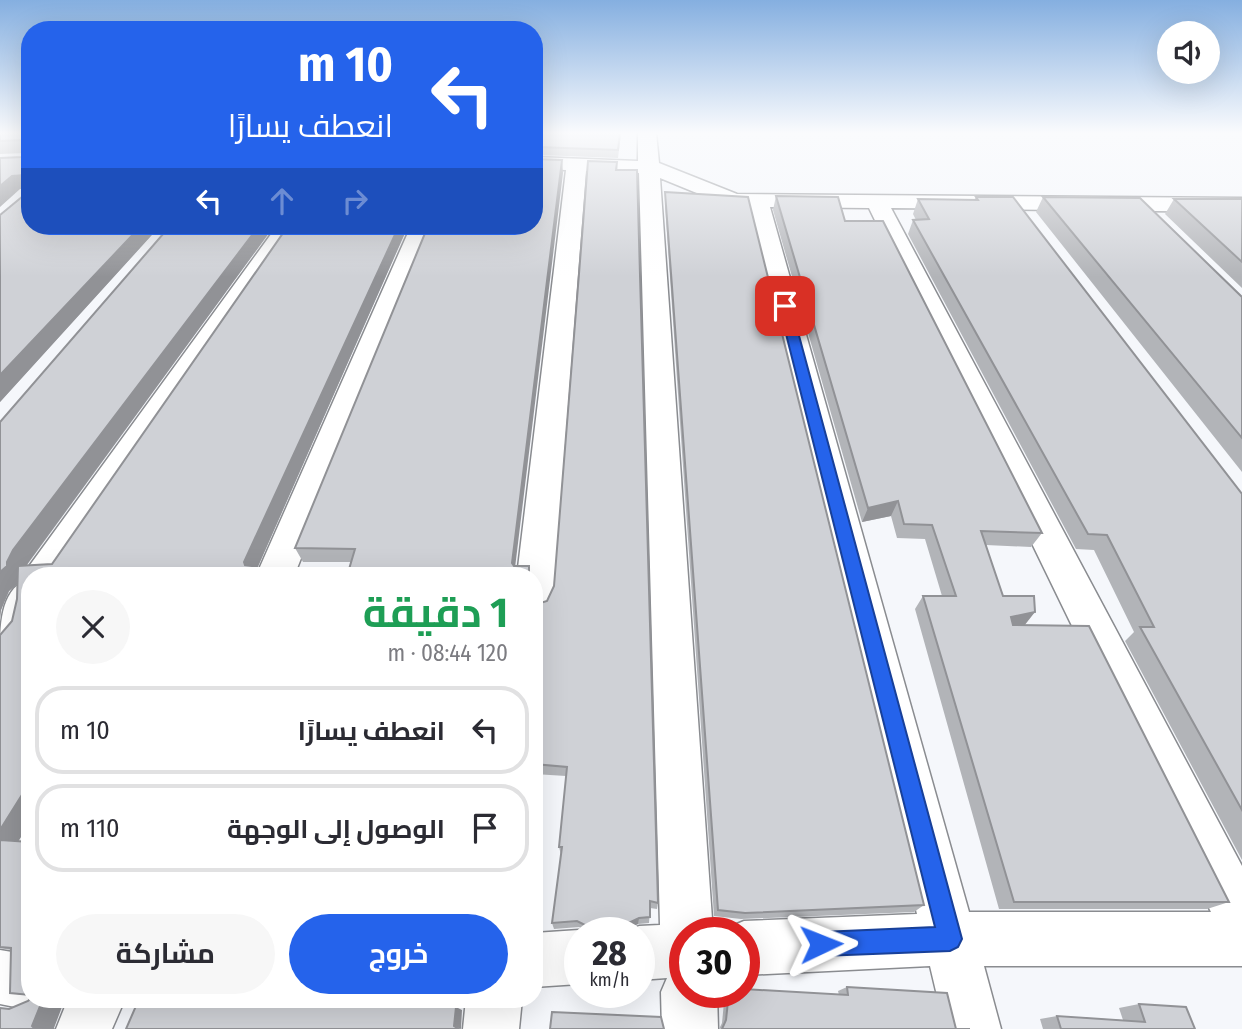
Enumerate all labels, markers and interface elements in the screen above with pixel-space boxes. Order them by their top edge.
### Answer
map controls [1157,21,1220,84]
button: sound [1157,21,1220,84]
text: 10 m [298,35,393,94]
icon: left [417,49,508,140]
text: انعطف يسارًا [228,107,393,145]
icon: left [190,182,228,220]
icon: ahead [263,182,301,220]
icon: right [336,182,374,220]
pin [755,276,815,336]
icon: arrive [766,287,804,325]
text: 1 دقيقة [363,588,508,638]
button: close [56,590,130,664]
text: 120 m · 08:44 [388,639,508,667]
icon: left [466,711,504,749]
text: 10 m [60,715,110,746]
text: انعطف يسارًا [298,716,445,747]
icon: arrive [466,809,504,847]
text: 110 m [60,813,120,844]
text: الوصول إلى الوجهة [227,814,445,845]
position arrow [784,907,858,981]
button: مشاركة [56,914,275,994]
button: خروج [289,914,508,994]
speed limit sign: 30 [669,917,760,1008]
text: 28 [592,932,627,974]
text: km/h [589,969,630,991]

